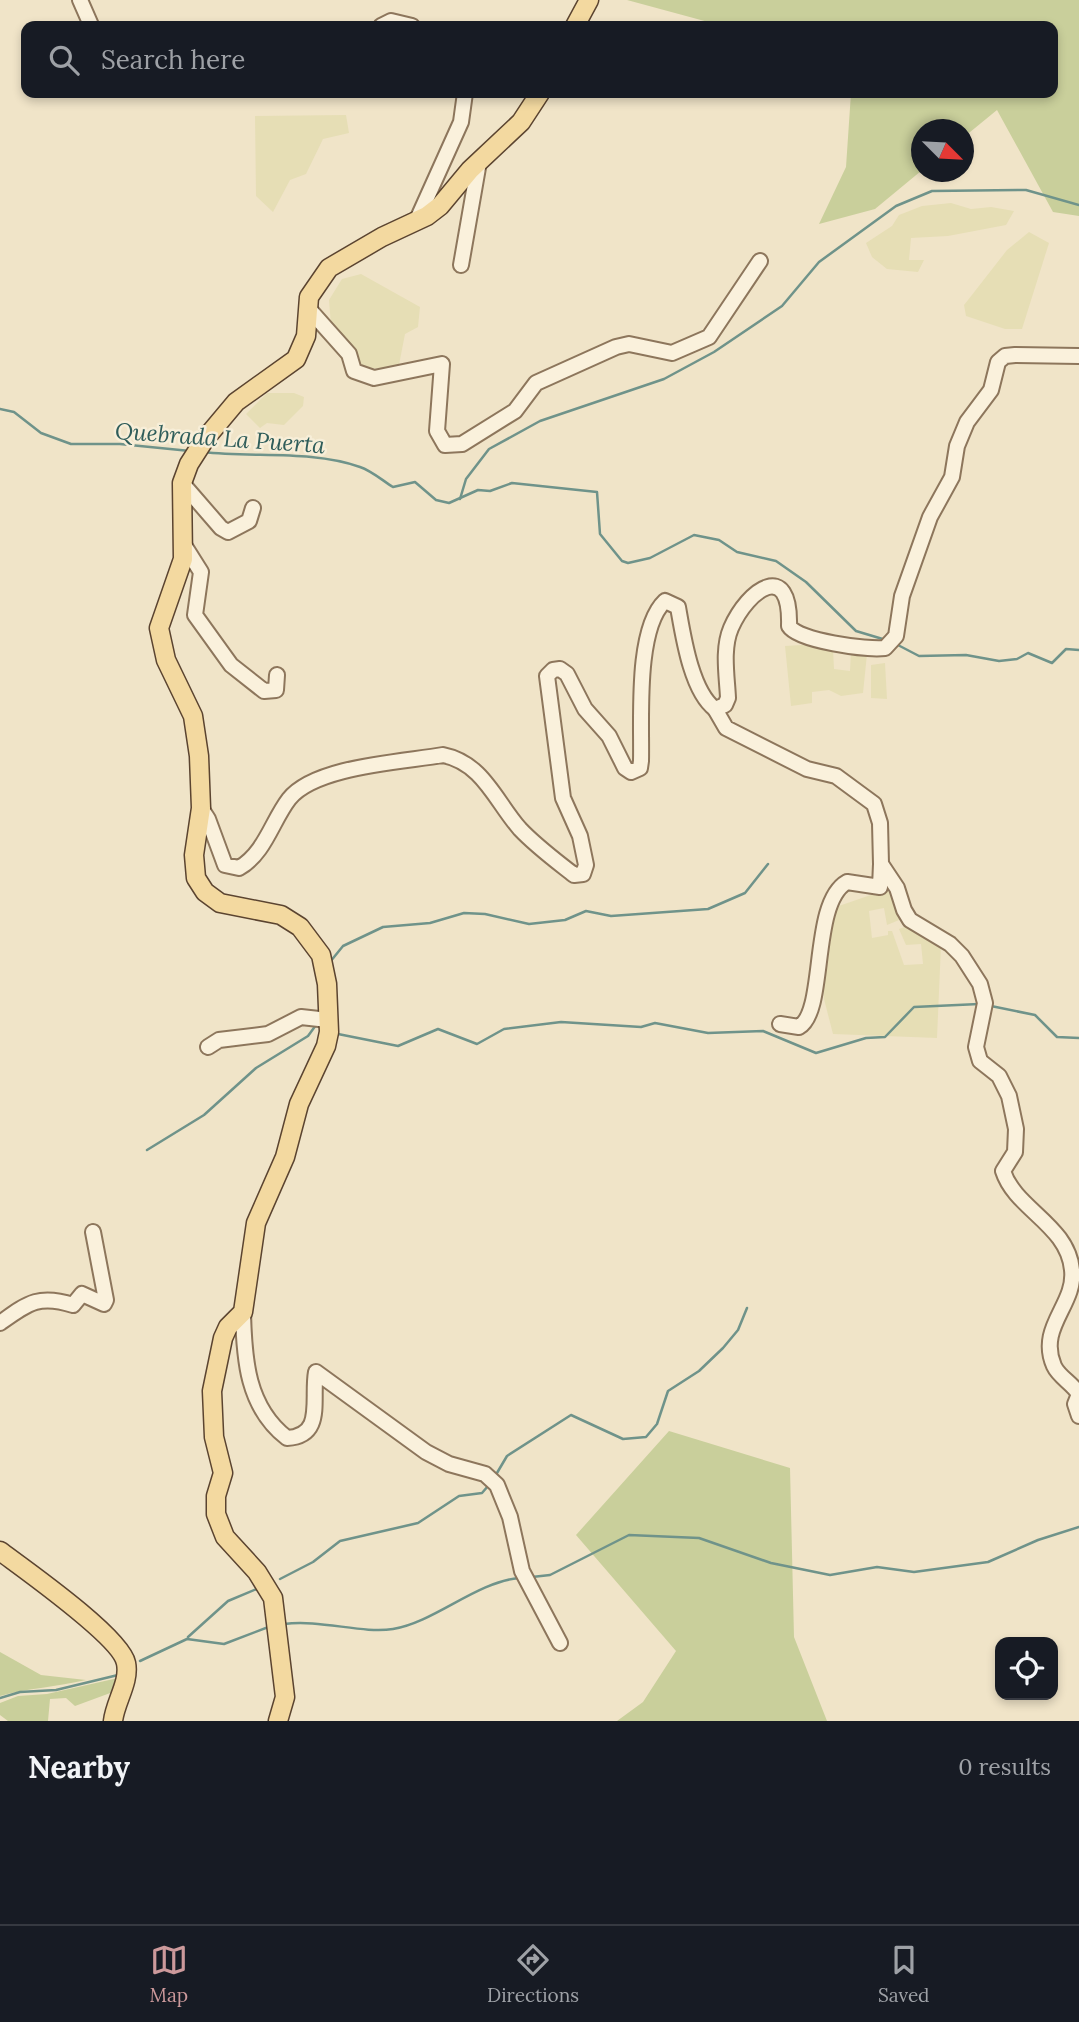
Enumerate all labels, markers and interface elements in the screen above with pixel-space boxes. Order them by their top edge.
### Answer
search box [21,21,1058,98]
icon: search [45,41,83,79]
text: Search here [101,43,245,76]
north arrow [911,119,974,182]
water label: Quebrada La Puerta [114,416,326,459]
map controls [995,1637,1058,1700]
button: locate [995,1637,1058,1700]
text: Nearby [28,1748,130,1786]
text: 0 results [958,1752,1051,1781]
tab: Map [150,1941,188,2007]
tab: Directions [487,1941,579,2007]
tab: Saved [878,1941,929,2007]

